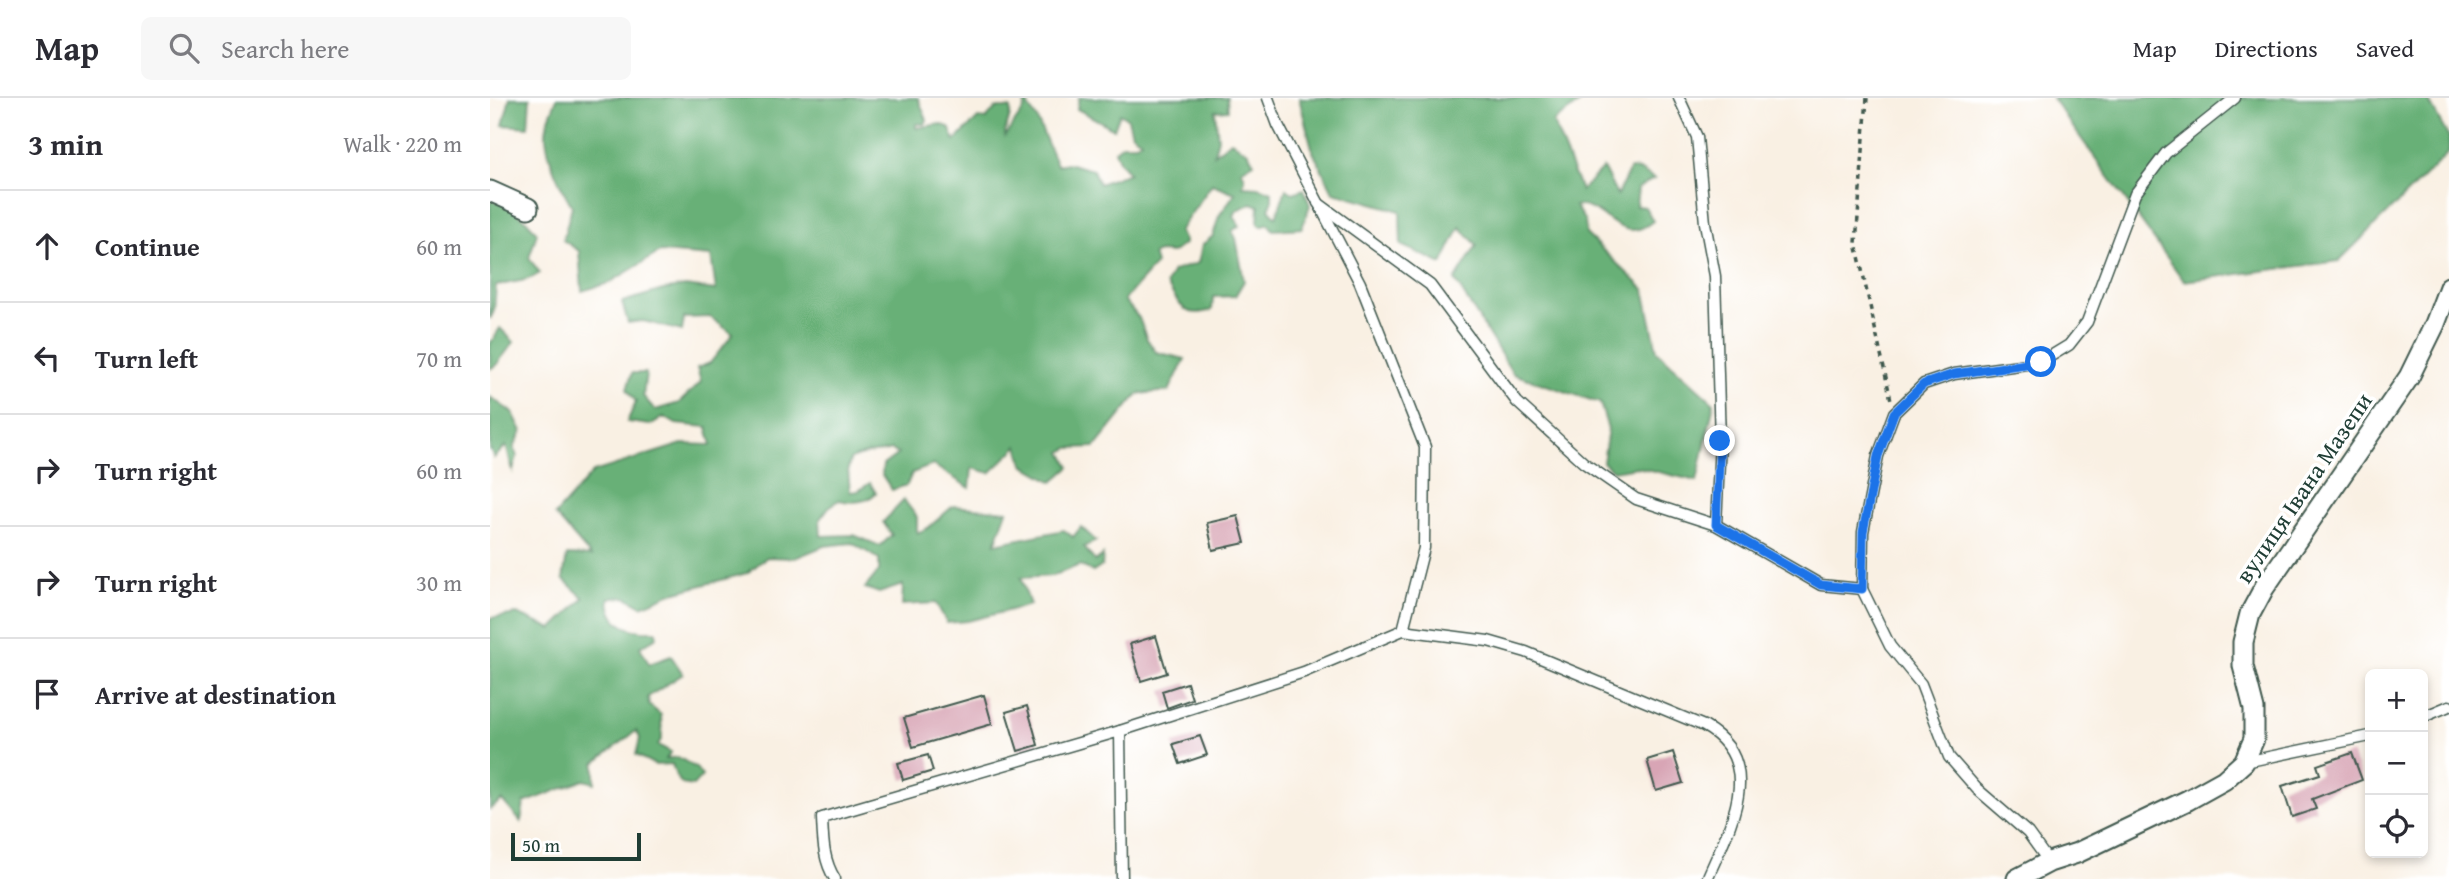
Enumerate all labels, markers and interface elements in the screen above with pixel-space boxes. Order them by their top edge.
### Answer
search box [141,17,631,80]
text: Map [35,24,99,72]
icon: search [165,29,203,67]
text: Search here [221,29,349,68]
text: Map [2133,31,2177,66]
text: Directions [2215,31,2318,66]
text: Saved [2356,31,2414,66]
text: 3 min [28,122,103,166]
text: Walk · 220 m [343,127,462,160]
icon: ahead [28,227,66,265]
text: Continue [95,227,200,266]
text: 60 m [416,230,462,263]
icon: left [28,339,66,377]
text: Turn left [95,339,198,378]
text: 70 m [416,342,462,375]
route start [2025,346,2056,377]
street label: вулиця Івана Мазепи [2227,385,2381,590]
route end [1704,425,1735,456]
icon: right [28,451,66,489]
text: Turn right [95,451,217,490]
text: 60 m [416,454,462,487]
icon: right [28,563,66,601]
text: Turn right [95,563,217,602]
text: 30 m [416,566,462,599]
map controls [2365,669,2428,858]
button: + [2365,669,2428,732]
icon: arrive [28,675,66,713]
text: Arrive at destination [95,675,336,714]
button: − [2365,732,2428,795]
button: locate [2365,795,2428,858]
scale bar [511,830,640,862]
text: 50 m [522,831,560,859]

